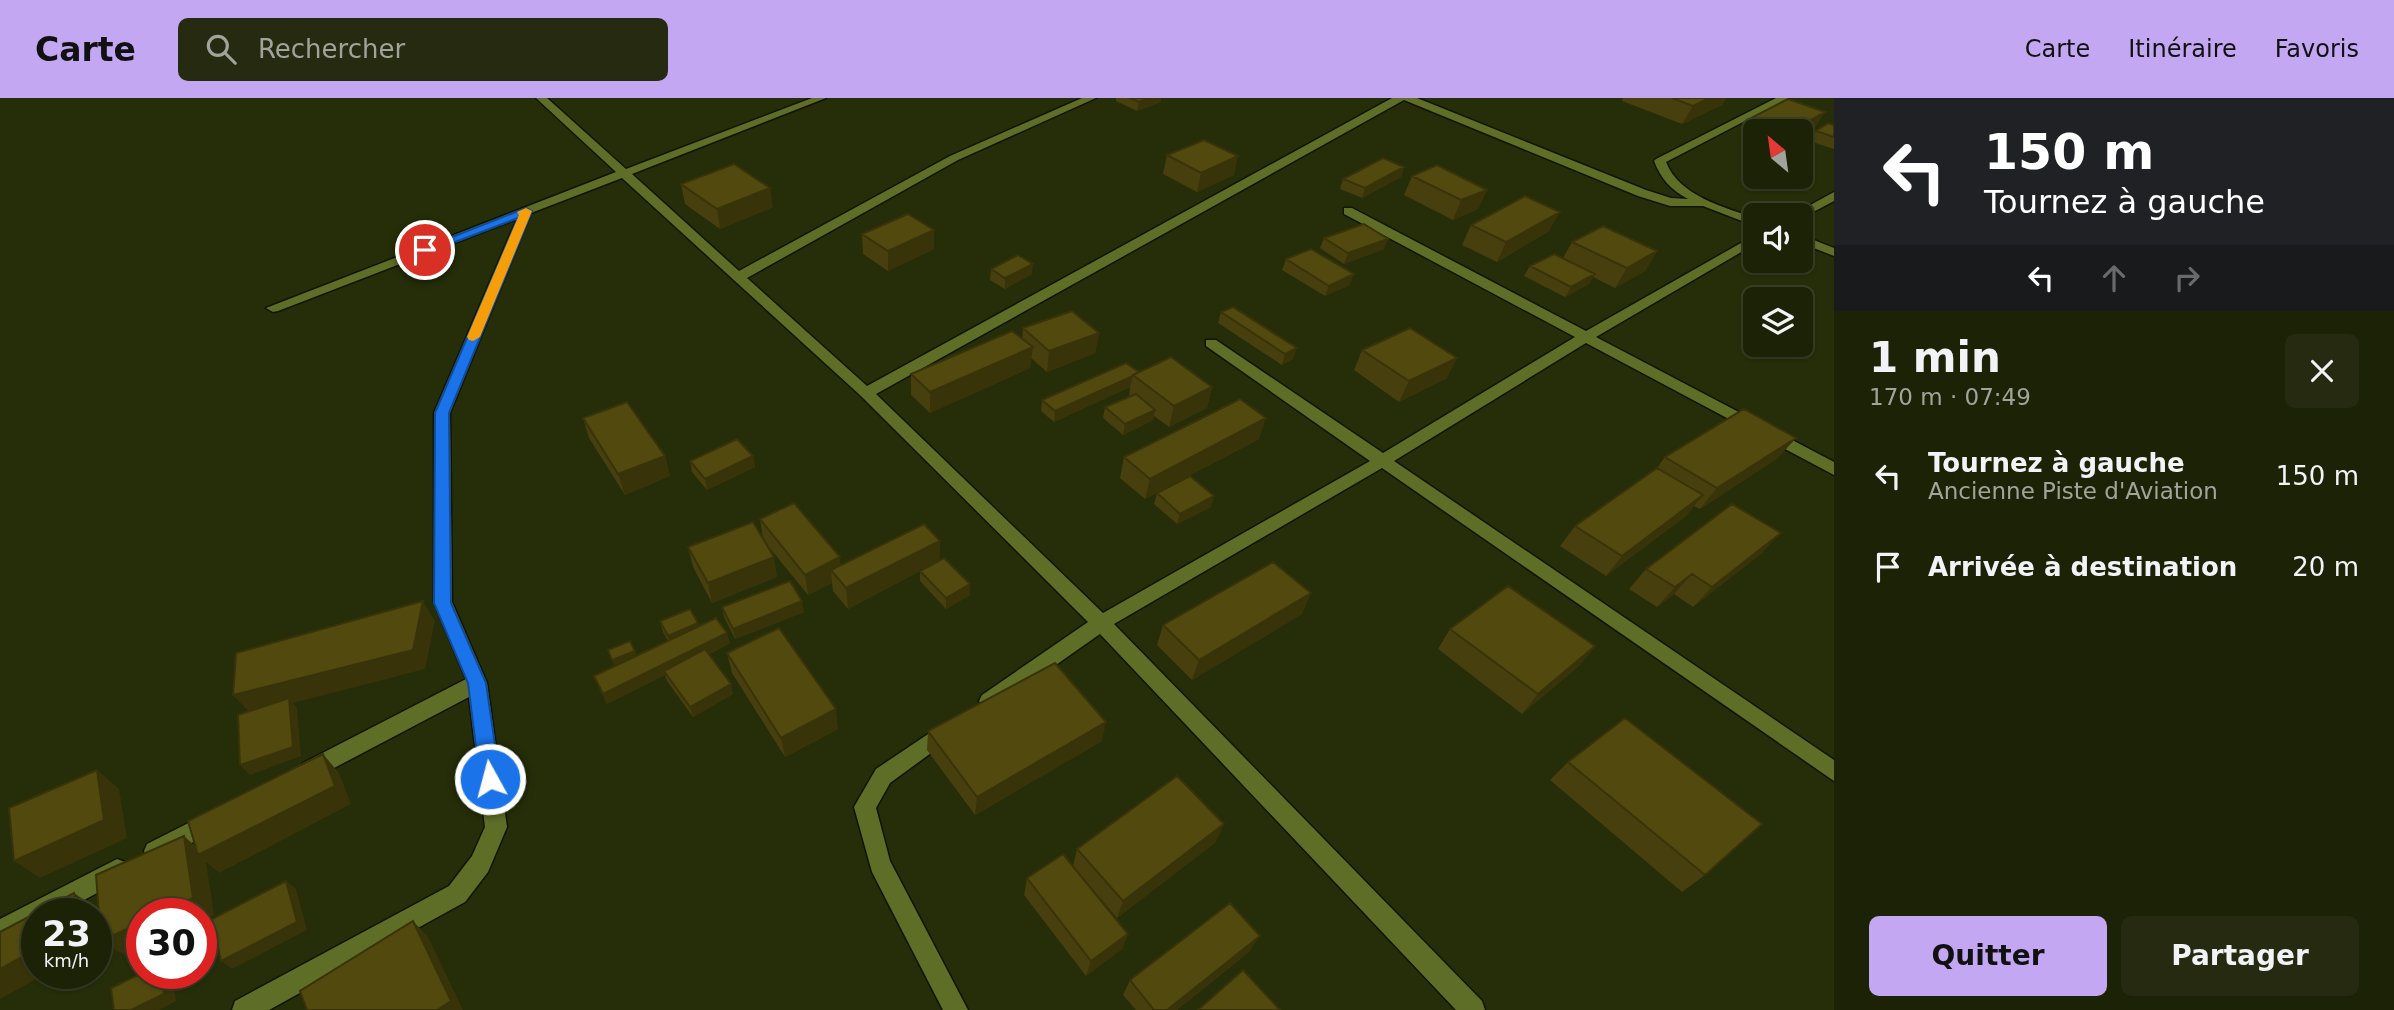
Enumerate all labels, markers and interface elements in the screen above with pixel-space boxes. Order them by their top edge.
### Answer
search box [178,18,668,81]
text: Carte [35,30,136,69]
icon: search [202,30,240,68]
text: Rechercher [258,34,405,64]
text: Carte [2025,35,2090,63]
text: Itinéraire [2128,35,2237,63]
text: Favoris [2275,35,2359,63]
north arrow [1743,119,1813,189]
map controls [1743,119,1813,357]
text: 150 m [1984,124,2154,181]
icon: left [1869,126,1960,217]
text: Tournez à gauche [1984,183,2265,221]
button: sound [1743,203,1813,273]
pin [395,220,455,280]
icon: arrive [406,231,444,269]
icon: left [2022,259,2060,297]
icon: ahead [2095,259,2133,297]
icon: right [2168,259,2206,297]
button: layers [1743,287,1813,357]
text: 1 min [1869,333,2001,382]
button: close [2285,334,2359,408]
text: 170 m · 07:49 [1869,384,2031,410]
text: Tournez à gauche [1928,448,2185,478]
icon: left [1869,457,1907,495]
text: 150 m [2276,461,2359,491]
text: Ancienne Piste d'Aviation [1928,478,2218,504]
icon: arrive [1869,548,1907,586]
text: Arrivée à destination [1928,552,2237,582]
text: 20 m [2292,552,2359,582]
position arrow [453,742,527,816]
speed limit sign: 30 [126,898,217,989]
text: 23 [42,914,91,954]
button: Quitter [1869,916,2107,996]
button: Partager [2121,916,2359,996]
text: km/h [44,950,89,971]

